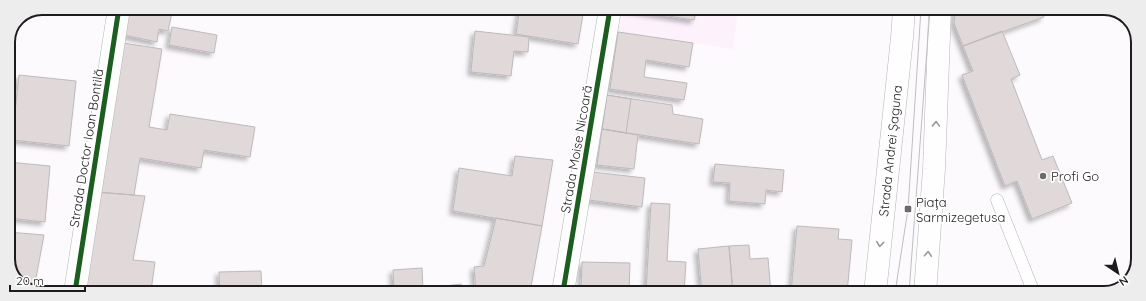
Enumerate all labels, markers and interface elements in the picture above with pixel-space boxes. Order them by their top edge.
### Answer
street label: Strada Doctor Ioan Bontilă [66,68,106,228]
street label: Strada Moise Nicoară [557,84,595,214]
street label: Strada Andrei Șaguna [875,84,905,217]
one-way arrow [931,121,940,127]
place label: Profi Go [1051,168,1099,184]
marker: Profi Go [1038,171,1048,181]
place label: Piața Sarmizegetusa [916,194,1005,225]
marker: Piața Sarmizegetusa [903,204,913,214]
one-way arrow [875,241,884,247]
one-way arrow [924,251,933,257]
north arrow [1098,253,1138,293]
scale bar [10,267,85,293]
text: 20 m [16,273,44,288]
text: N [1116,273,1131,289]

